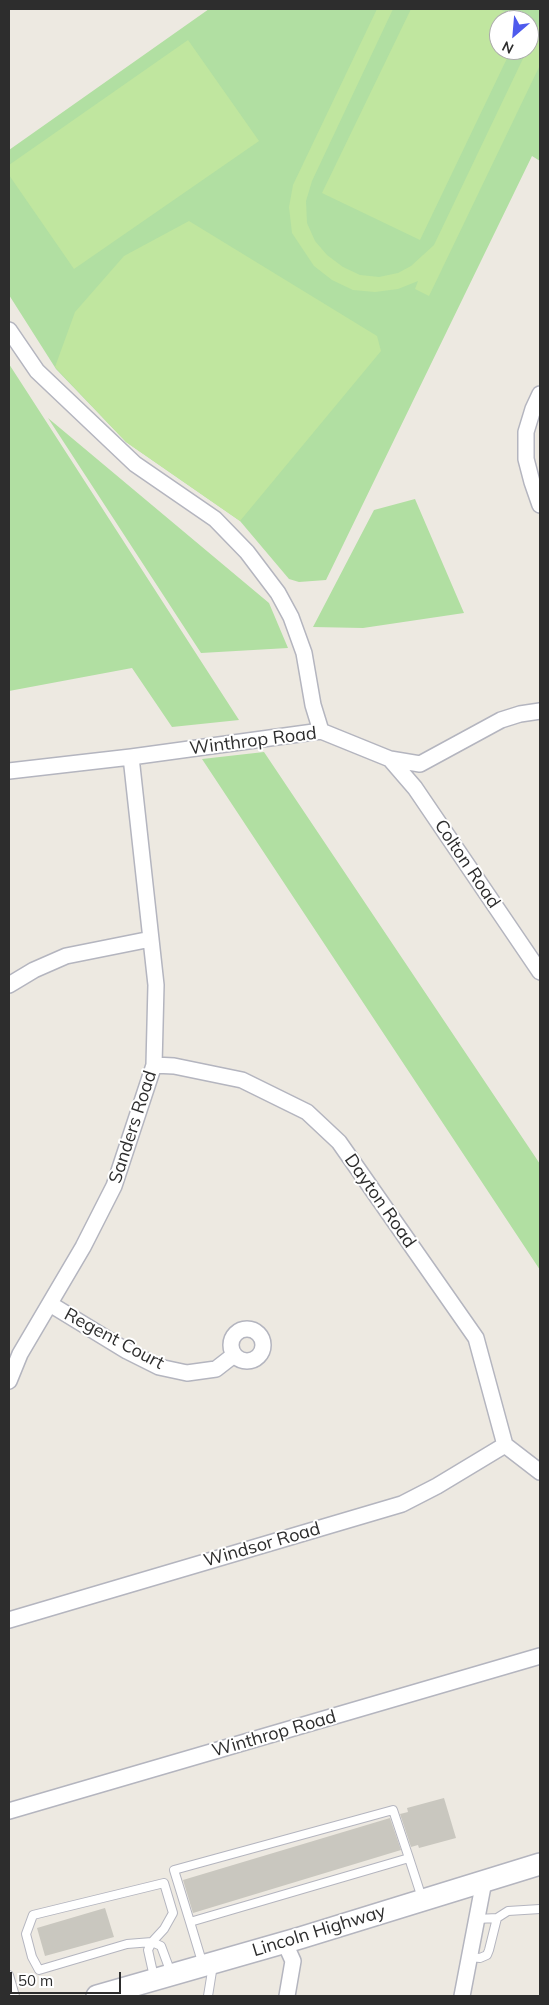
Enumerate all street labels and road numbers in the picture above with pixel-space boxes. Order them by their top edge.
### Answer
street label: Winthrop Road [188,722,318,760]
street label: Colton Road [429,816,505,912]
street label: Sanders Road [105,1068,161,1186]
street label: Dayton Road [340,1150,420,1252]
street label: Regent Court [60,1304,168,1374]
street label: Windsor Road [201,1518,323,1572]
street label: Winthrop Road [209,1706,339,1762]
street label: Lincoln Highway [250,1900,388,1962]

